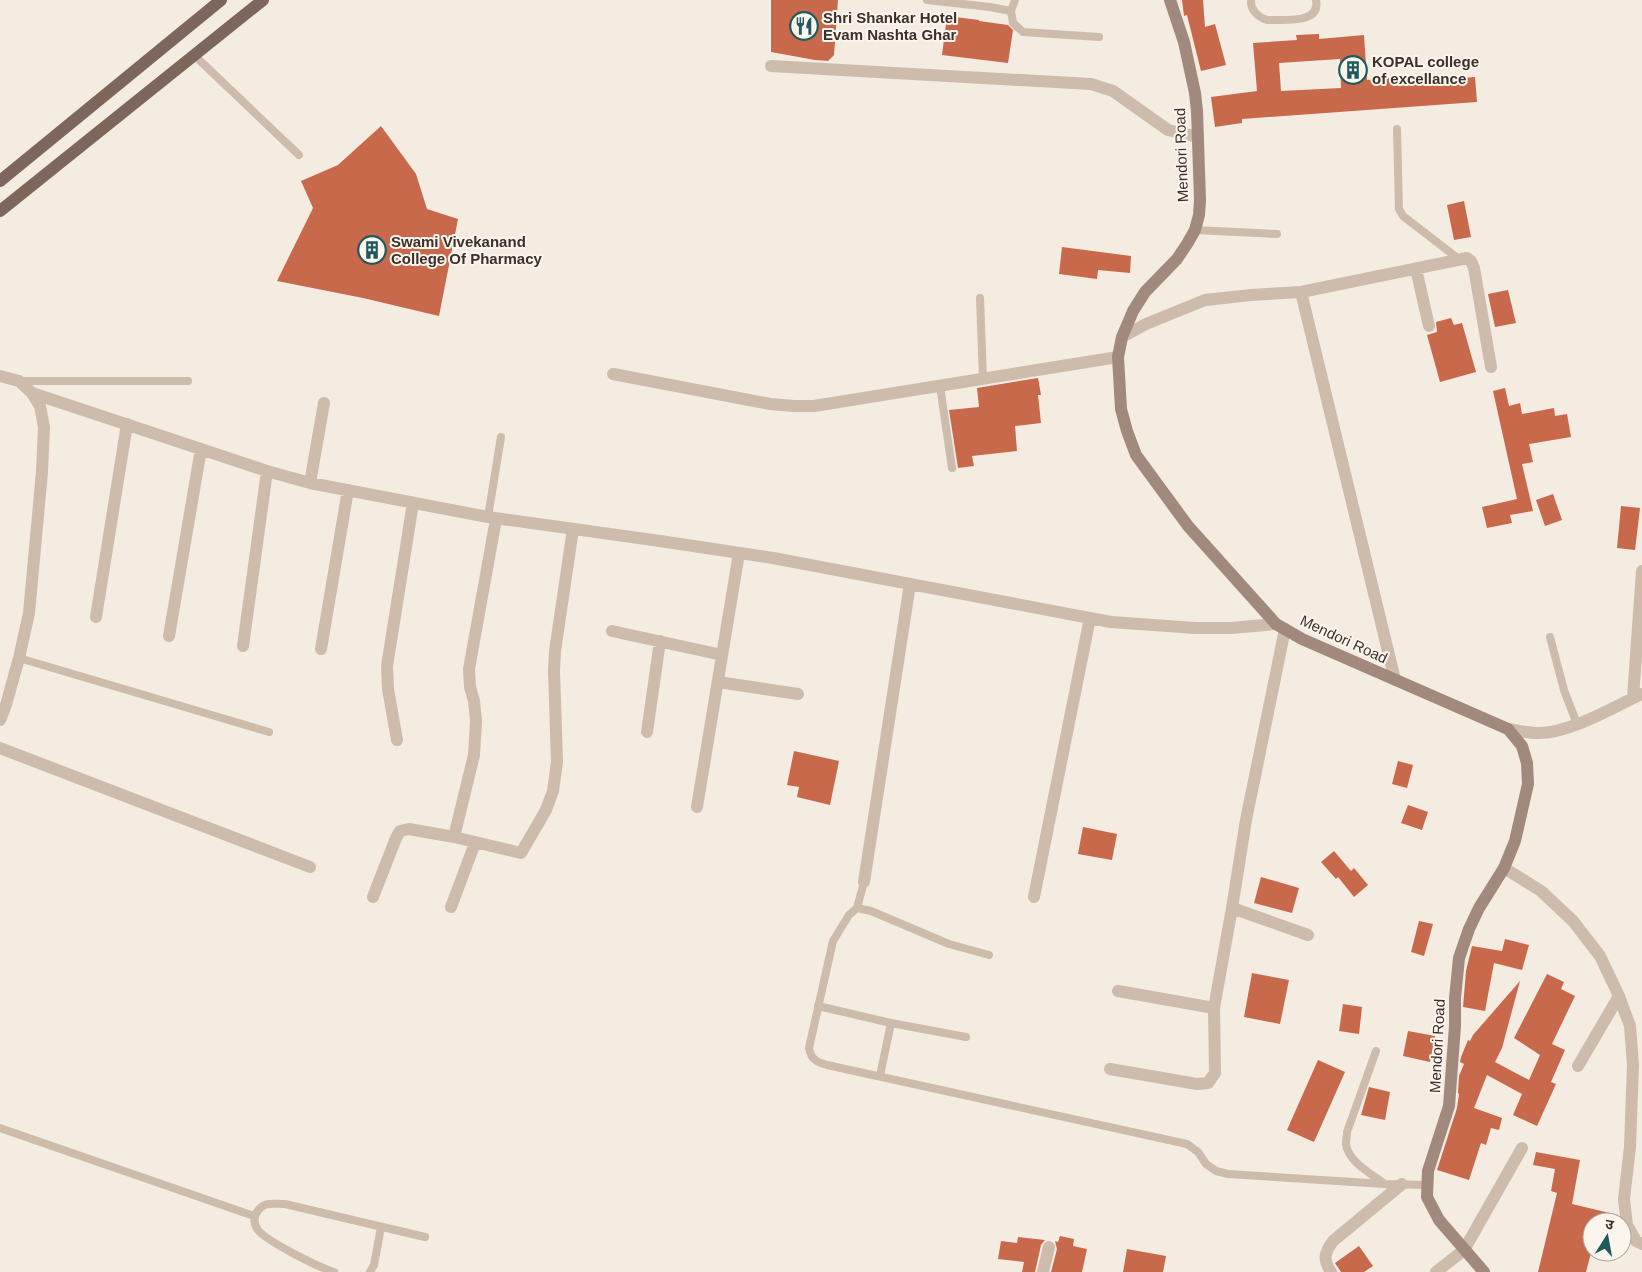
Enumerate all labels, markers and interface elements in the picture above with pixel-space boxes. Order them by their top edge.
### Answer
place label: Shri Shankar Hotel Evam Nashta Ghar [823,9,957,43]
restaurant icon: Shri Shankar Hotel Evam Nashta Ghar [789,11,819,41]
place label: KOPAL college of excellance [1372,53,1479,87]
building icon: KOPAL college of excellance [1338,55,1368,85]
street label: Mendori Road [1171,108,1191,202]
place label: Swami Vivekanand College Of Pharmacy [391,233,543,267]
building icon: Swami Vivekanand College Of Pharmacy [357,235,387,265]
street label: Mendori Road [1298,611,1390,667]
street label: Mendori Road [1426,999,1448,1093]
north arrow [1582,1212,1632,1262]
text: उ [1604,1216,1616,1233]

